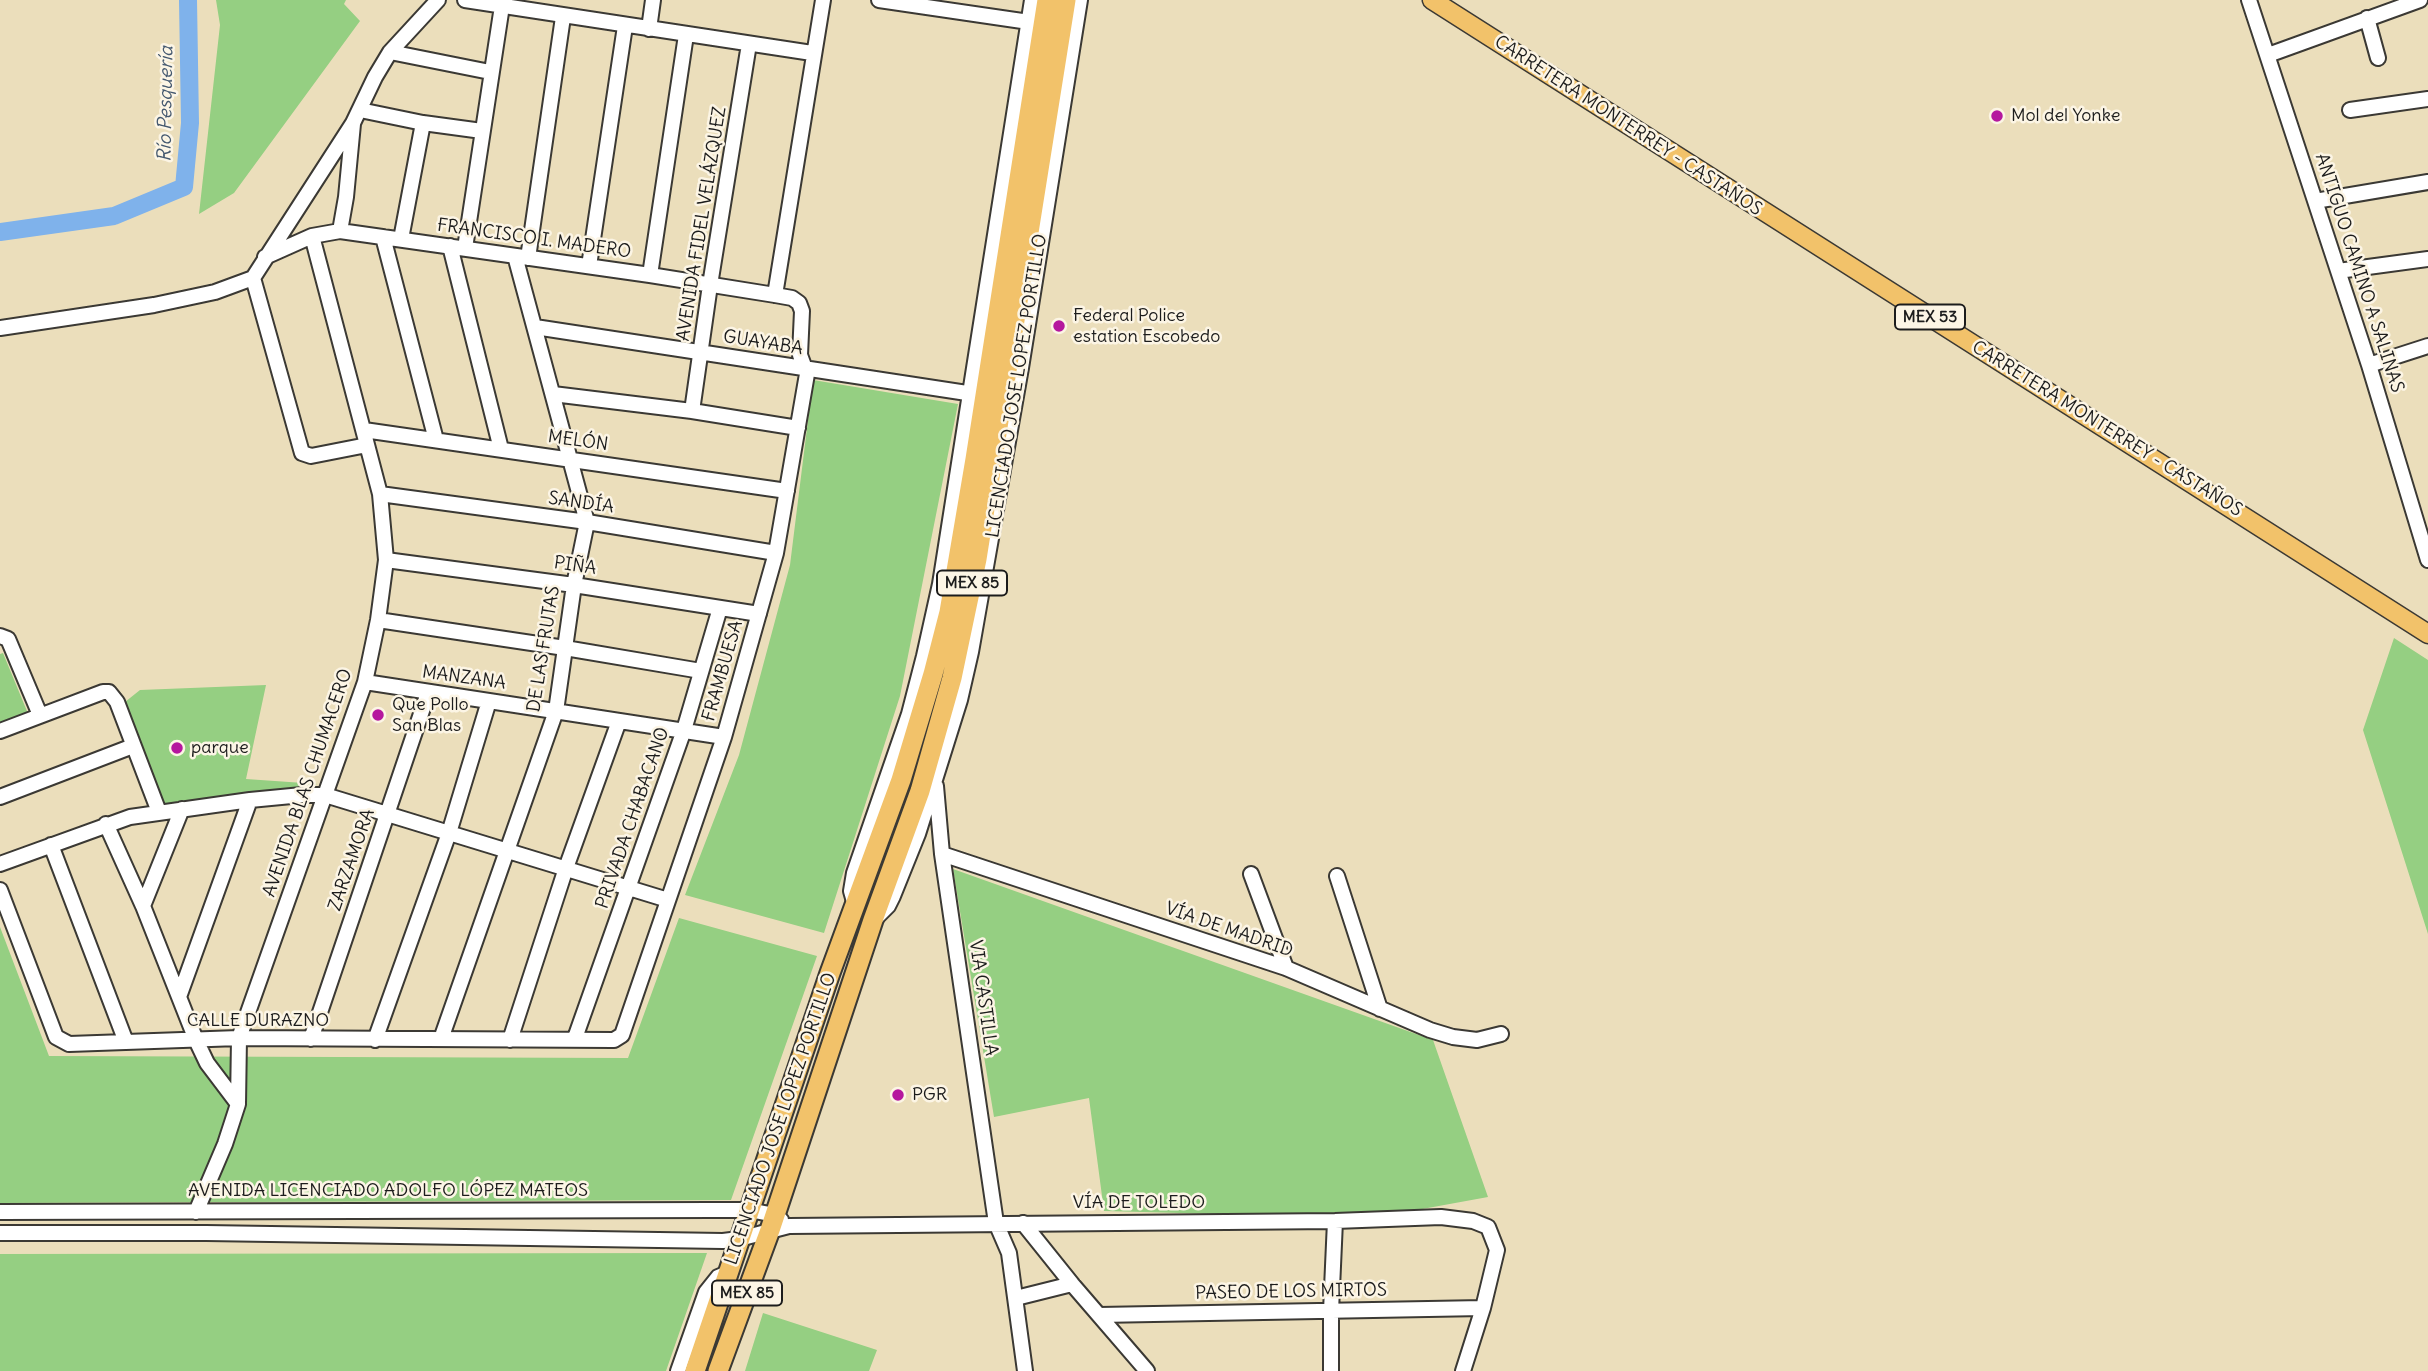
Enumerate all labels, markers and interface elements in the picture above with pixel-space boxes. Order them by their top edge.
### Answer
street label: CARRETERA MONTERREY - CASTAÑOS [1490,31,1766,221]
water label: Río Pesquería [154,46,178,162]
street label: AVENIDA FIDEL VELÁZQUEZ [673,105,731,343]
place label: Mol del Yonke [2011,105,2120,127]
marker: Mol del Yonke [1989,108,2005,124]
street label: ANTIGUO CAMINO A SALINAS [2310,151,2408,395]
street label: FRANCISCO I. MADERO [436,215,632,263]
street label: LICENCIADO JOSE LOPEZ PORTILLO [982,233,1052,539]
road number: MEX 53 [1895,304,1965,330]
place label: Federal Police estation Escobedo [1073,305,1220,348]
marker: Federal Police estation Escobedo [1051,318,1067,334]
street label: GUAYABA [722,326,804,360]
street label: CARRETERA MONTERREY - CASTAÑOS [1968,336,2246,522]
street label: MELÓN [546,426,610,456]
street label: SANDÍA [547,488,615,518]
street label: PIÑA [552,552,598,580]
road number: MEX 85 [937,570,1007,596]
street label: DE LAS FRUTAS [523,584,565,714]
street label: FRAMBUESA [698,618,748,724]
street label: MANZANA [421,661,507,695]
street label: AVENIDA BLAS CHUMACERO [259,666,357,900]
place label: Que Pollo San Blas [392,694,469,736]
marker: Que Pollo San Blas [370,707,386,723]
street label: PRIVADA CHABACANO [592,725,674,911]
place label: parque [191,737,249,759]
marker: parque [169,740,185,756]
street label: ZARZAMORA [324,806,380,914]
street label: VÍA DE MADRID [1162,898,1296,962]
street label: VIA CASTILLA [964,939,1002,1057]
street label: LICENCIADO JOSE LOPEZ PORTILLO [721,970,841,1268]
street label: CALLE DURAZNO [187,1010,329,1032]
place label: PGR [912,1084,947,1106]
marker: PGR [890,1087,906,1103]
street label: AVENIDA LICENCIADO ADOLFO LÓPEZ MATEOS [188,1180,588,1202]
street label: VÍA DE TOLEDO [1073,1192,1205,1214]
road number: MEX 85 [712,1280,782,1306]
street label: PASEO DE LOS MIRTOS [1195,1280,1387,1304]

